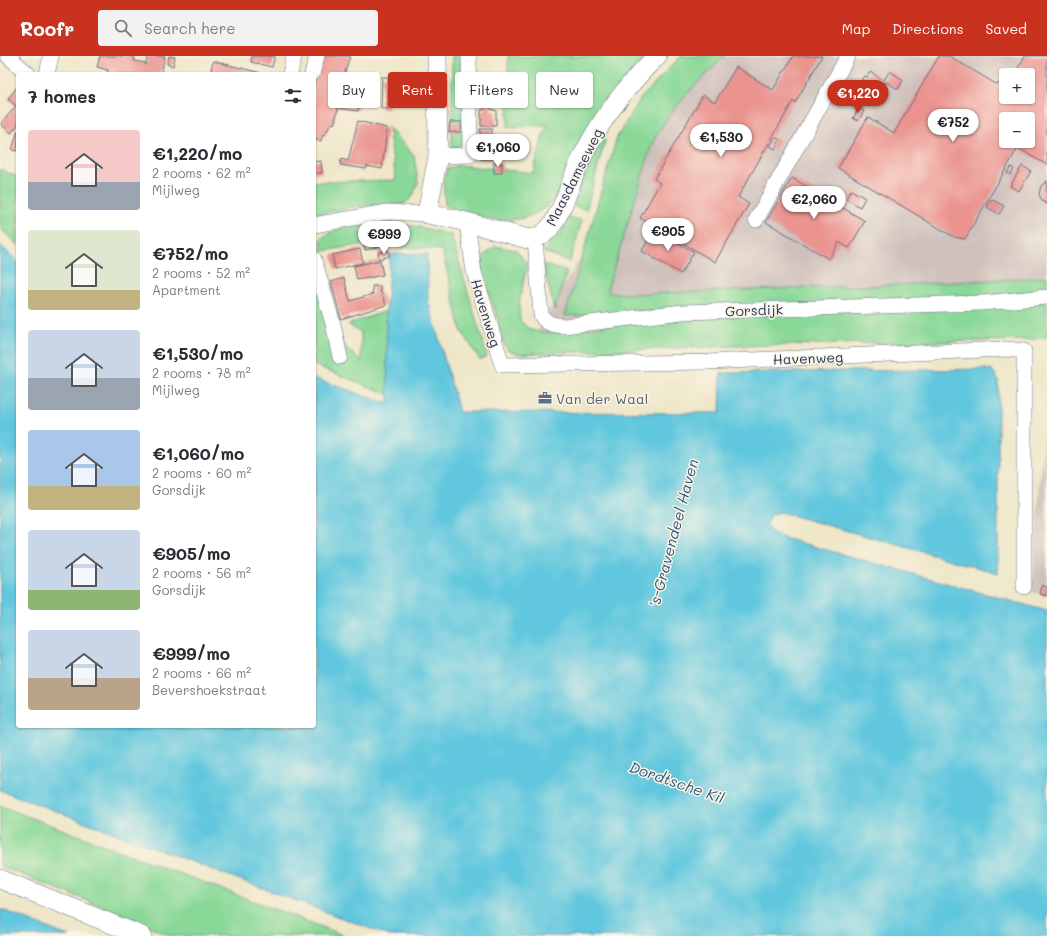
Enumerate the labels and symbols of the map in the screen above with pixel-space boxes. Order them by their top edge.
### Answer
pin: €1,220 [825,80,891,114]
pin: €752 [929,109,977,143]
pin: €1,530 [688,124,754,158]
street label: Maasdamseweg [541,125,607,229]
pin: €1,060 [465,134,531,168]
pin: €2,060 [781,186,847,220]
pin: €905 [644,218,692,252]
pin: €999 [360,221,408,255]
street label: Havenweg [467,277,505,349]
street label: Gorsdijk [725,299,783,321]
street label: Havenweg [773,347,843,369]
place label: Van der Waal [556,389,648,408]
office icon: Van der Waal [537,390,553,406]
water label: 's-Gravendeel Haven [644,457,702,609]
water label: Dordtsche Kil [627,756,727,808]

